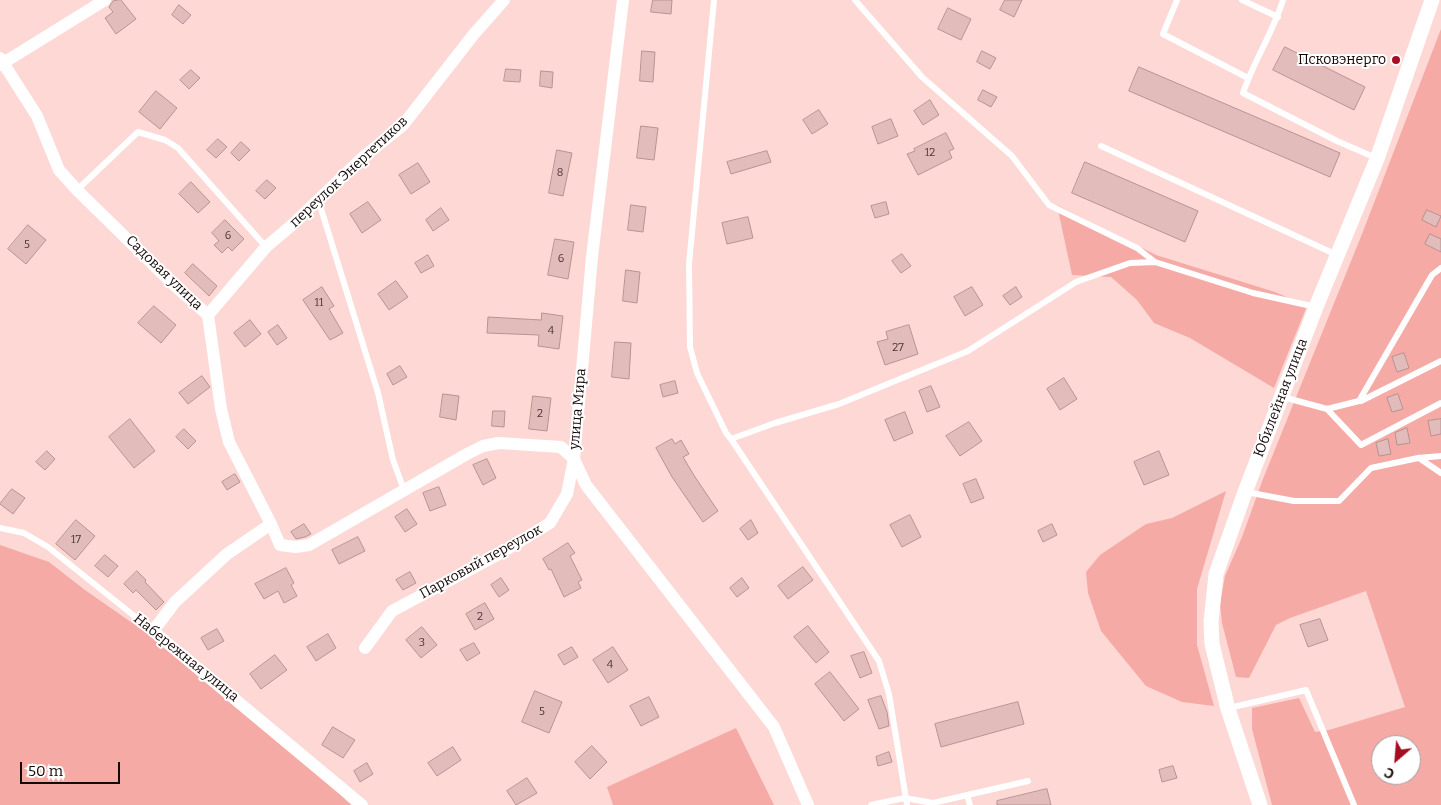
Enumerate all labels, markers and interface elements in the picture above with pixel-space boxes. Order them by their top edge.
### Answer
place label: Псковэнерго [1298,52,1386,68]
marker: Псковэнерго [1390,54,1402,66]
street label: переулок Энергетиков [287,113,411,231]
house number: 12 [925,146,935,160]
house number: 8 [557,166,563,180]
house number: 6 [225,229,231,243]
street label: Садовая улица [122,232,206,314]
house number: 5 [24,238,30,252]
house number: 6 [558,252,564,266]
house number: 11 [315,296,323,310]
house number: 4 [548,324,554,338]
street label: Юбилейная улица [1251,336,1311,460]
house number: 27 [892,341,904,355]
street label: улица Мира [566,368,590,450]
house number: 2 [537,407,543,421]
street label: Парковый переулок [417,521,545,603]
house number: 17 [71,533,81,547]
street label: Набережная улица [130,610,242,706]
house number: 2 [477,610,483,624]
house number: 3 [419,636,425,650]
house number: 4 [607,658,613,672]
house number: 5 [539,705,545,719]
north arrow [1371,735,1421,785]
scale bar [22,752,122,784]
text: 50 m [28,762,63,780]
text: С [1382,763,1397,783]

